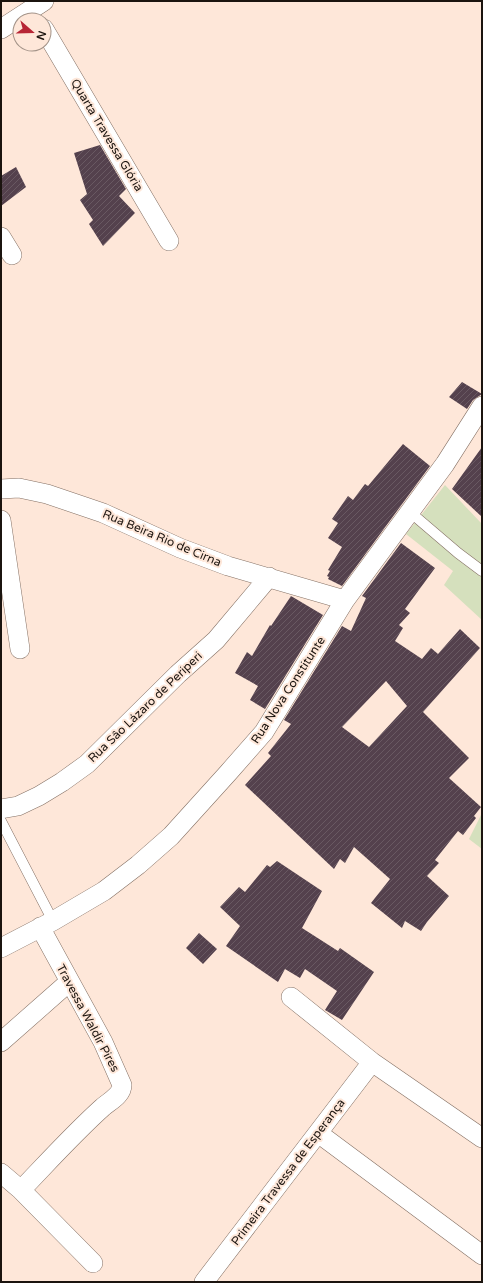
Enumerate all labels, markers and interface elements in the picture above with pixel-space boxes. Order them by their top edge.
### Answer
north arrow [12,12,52,52]
text: N [33,29,49,42]
street label: Quarta Travessa Glória [68,76,146,194]
street label: Rua Beira Rio de Cirna [101,507,223,569]
street label: Rua Nova Constitunte [248,634,328,746]
street label: Rua Sâo Lázaro de Periperi [85,649,205,765]
street label: Travessa Waldir Pires [54,962,122,1074]
street label: Primeira Travessa de Esperança [228,1096,348,1248]

